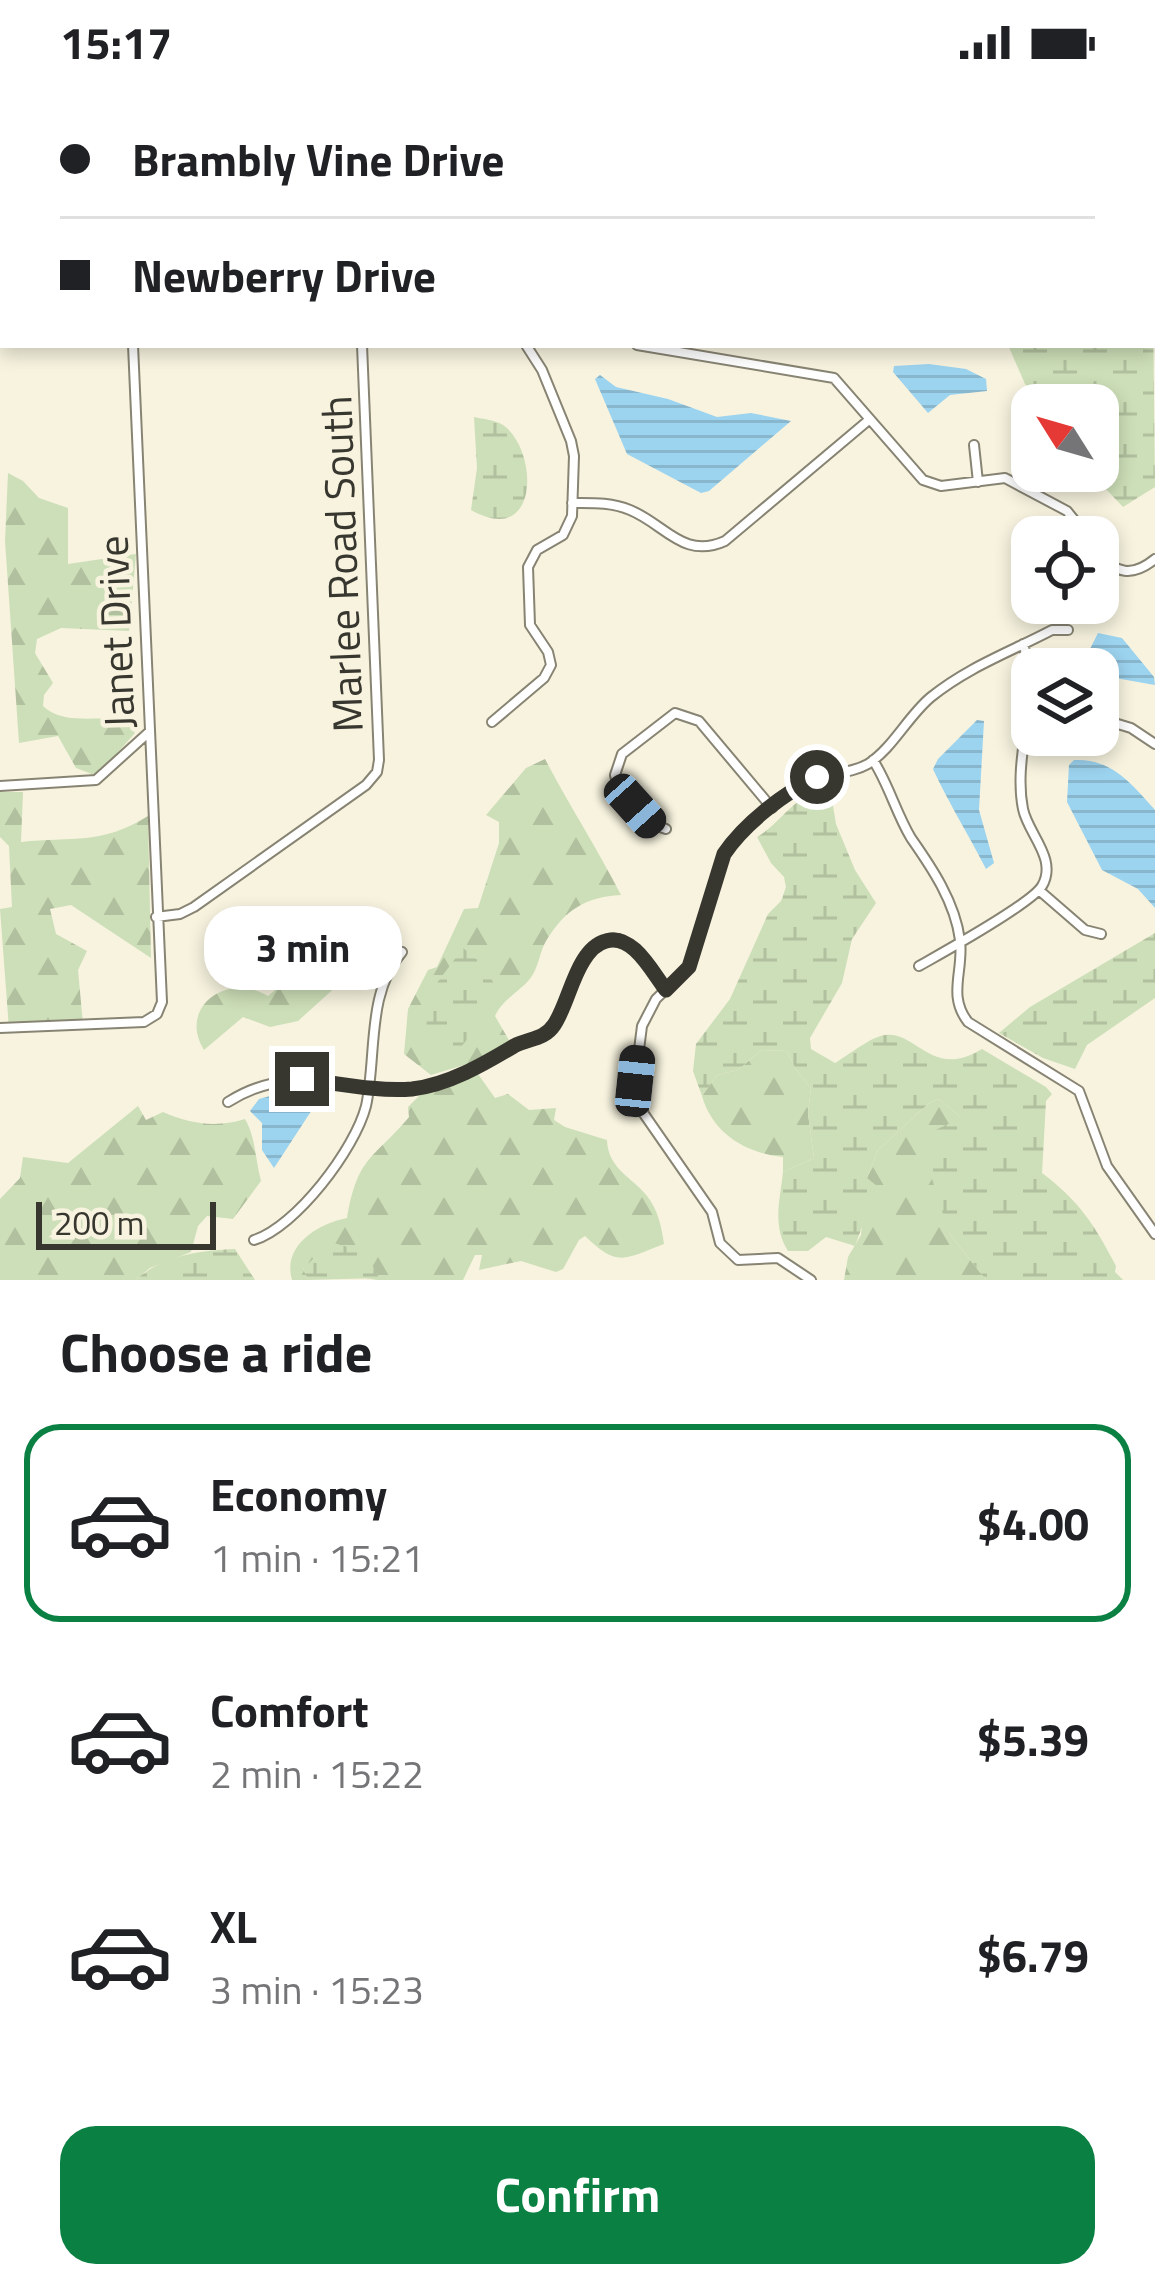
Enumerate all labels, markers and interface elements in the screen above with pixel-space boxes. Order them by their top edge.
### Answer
text: 15:17 [60,8,172,76]
text: Brambly Vine Drive [132,125,505,193]
text: Newberry Drive [132,241,436,309]
north arrow [1011,384,1119,492]
map controls [1011,384,1119,756]
street label: Marlee Road South [303,395,379,733]
button: locate [1011,516,1119,624]
street label: Janet Drive [80,535,150,729]
button: layers [1011,648,1119,756]
route start [790,750,844,804]
car [598,767,672,845]
callout: 3 min [203,905,401,989]
text: 3 min [256,918,350,977]
car [613,1043,657,1119]
route end [275,1052,329,1106]
scale bar [36,1196,216,1249]
text: 200 m [54,1198,144,1248]
text: Choose a ride [60,1311,372,1393]
text: Economy [210,1460,387,1528]
icon: car [66,1469,174,1577]
text: $4.00 [977,1489,1089,1557]
text: 1 min · 15:21 [210,1528,424,1587]
text: Comfort [210,1676,369,1744]
icon: car [66,1685,174,1793]
text: $5.39 [977,1705,1089,1773]
text: 2 min · 15:22 [210,1744,424,1803]
text: XL [210,1892,257,1960]
icon: car [66,1901,174,2009]
text: $6.79 [977,1921,1089,1989]
text: 3 min · 15:23 [210,1960,424,2019]
button: Confirm [60,2126,1095,2264]

